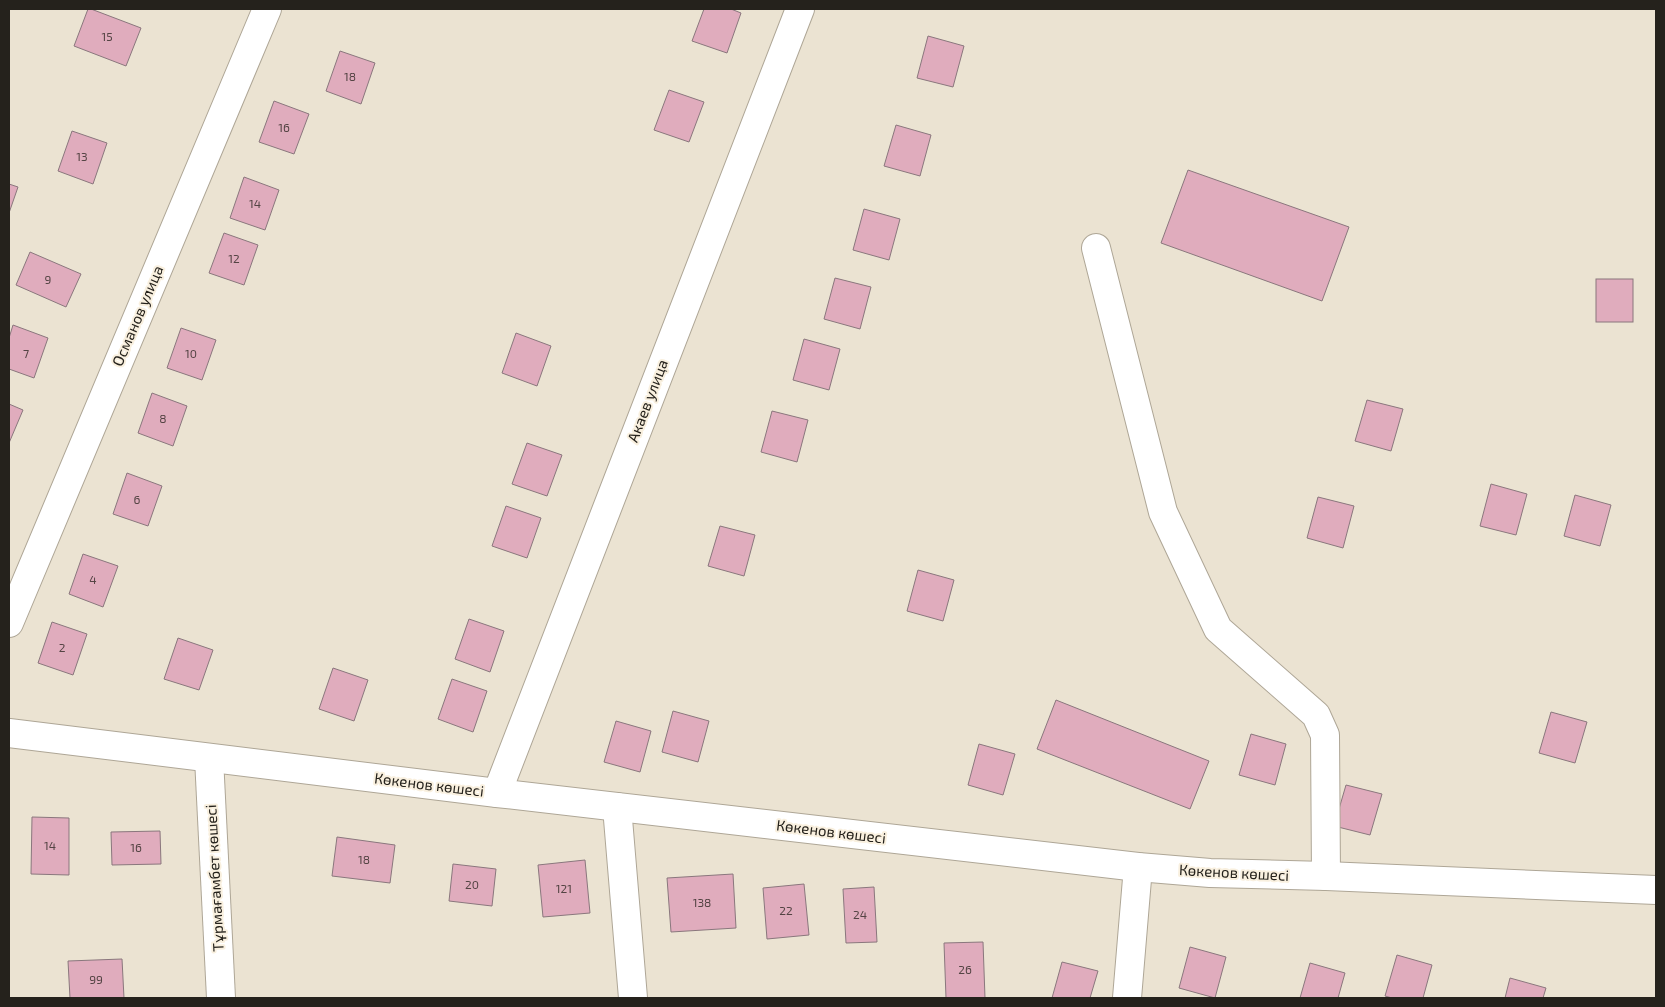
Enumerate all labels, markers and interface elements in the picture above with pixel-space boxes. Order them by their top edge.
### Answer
house number: 15 [101,29,113,43]
house number: 18 [344,69,356,83]
house number: 16 [278,120,290,134]
house number: 13 [76,149,88,163]
house number: 14 [249,196,261,210]
house number: 12 [228,251,240,265]
street label: Османов улица [108,263,167,369]
house number: 9 [45,272,52,286]
house number: 7 [23,346,29,360]
house number: 10 [185,346,197,360]
street label: Акаев улица [623,357,672,445]
house number: 8 [159,411,167,425]
house number: 6 [134,492,141,506]
house number: 4 [89,572,97,586]
house number: 2 [59,640,66,654]
street label: Көкенов көшесі [373,768,485,800]
street label: Тұрмағамбет көшесі [201,804,227,952]
street label: Көкенов көшесі [775,815,887,847]
house number: 14 [44,838,56,852]
house number: 16 [130,840,142,854]
house number: 18 [358,852,370,866]
street label: Көкенов көшесі [1179,860,1290,884]
house number: 20 [465,877,479,891]
house number: 121 [556,881,572,895]
house number: 138 [693,895,711,909]
house number: 22 [779,903,793,917]
house number: 24 [853,907,867,921]
house number: 26 [958,962,972,976]
house number: 99 [89,972,103,986]

